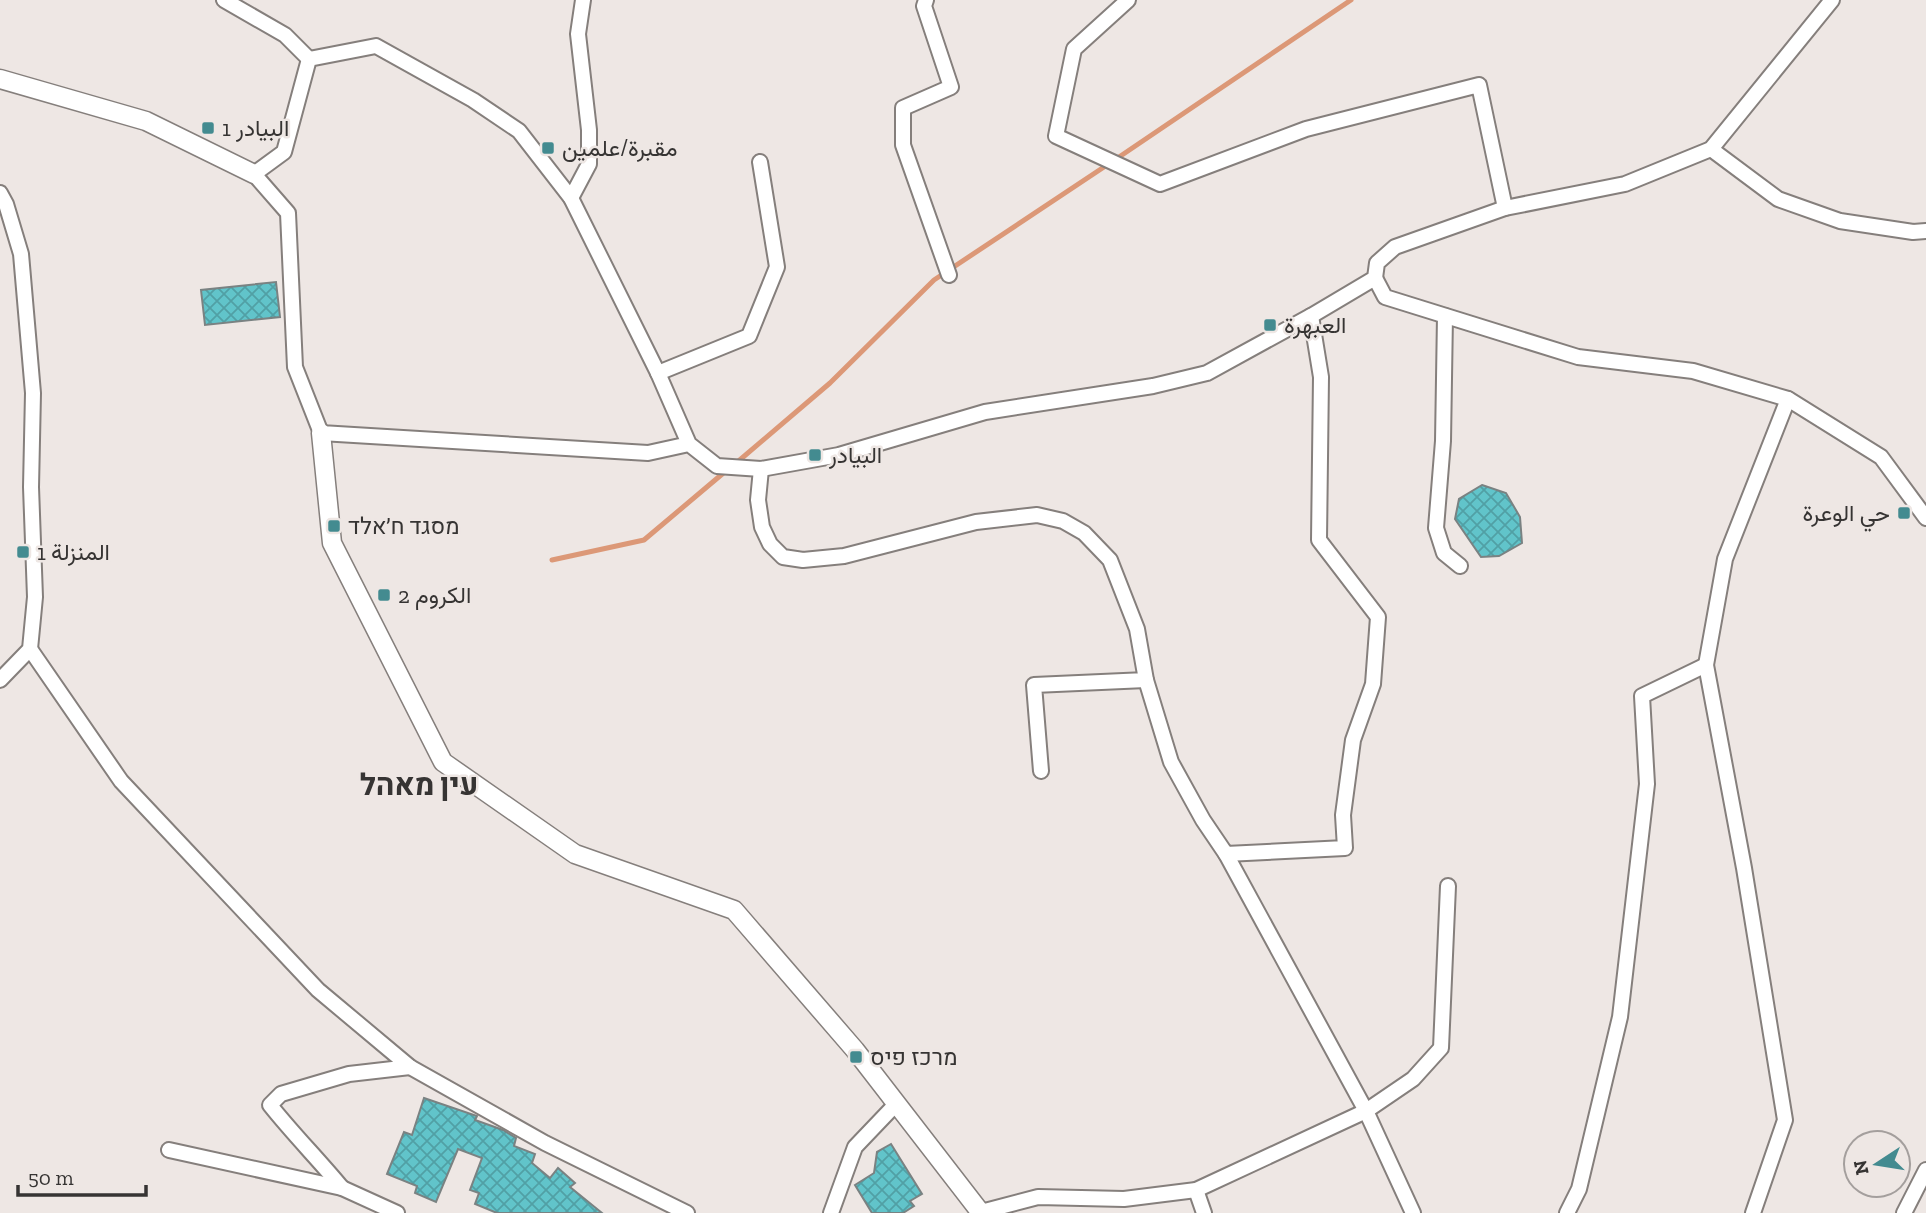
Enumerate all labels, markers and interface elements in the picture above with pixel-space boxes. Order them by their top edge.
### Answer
place label: البيادر 1 [222,114,289,143]
marker: البيادر 1 [200,120,216,136]
place label: مقبرة/علمين [562,134,678,163]
marker: مقبرة/علمين [540,140,556,156]
place label: العبهرة [1284,311,1346,340]
marker: العبهرة [1262,317,1278,333]
place label: البيادر [828,441,882,470]
marker: البيادر [807,447,823,463]
place label: حي الوعرة [1802,499,1890,532]
marker: حي الوعرة [1896,505,1912,521]
place label: מסגד ח׳אלד [348,512,460,540]
marker: מסגד ח׳אלד [326,518,342,534]
place label: المنزلة 1 [37,538,110,567]
marker: المنزلة 1 [15,544,31,560]
place label: الكروم 2 [398,581,471,610]
marker: الكروم 2 [376,587,392,603]
district label: עין מאהל [360,767,478,803]
place label: מרכז פיס [870,1043,958,1071]
marker: מרכז פיס [848,1049,864,1065]
north arrow [1842,1129,1912,1199]
scale bar [18,1154,145,1198]
text: N [1848,1158,1874,1177]
text: 50 m [28,1165,74,1190]

